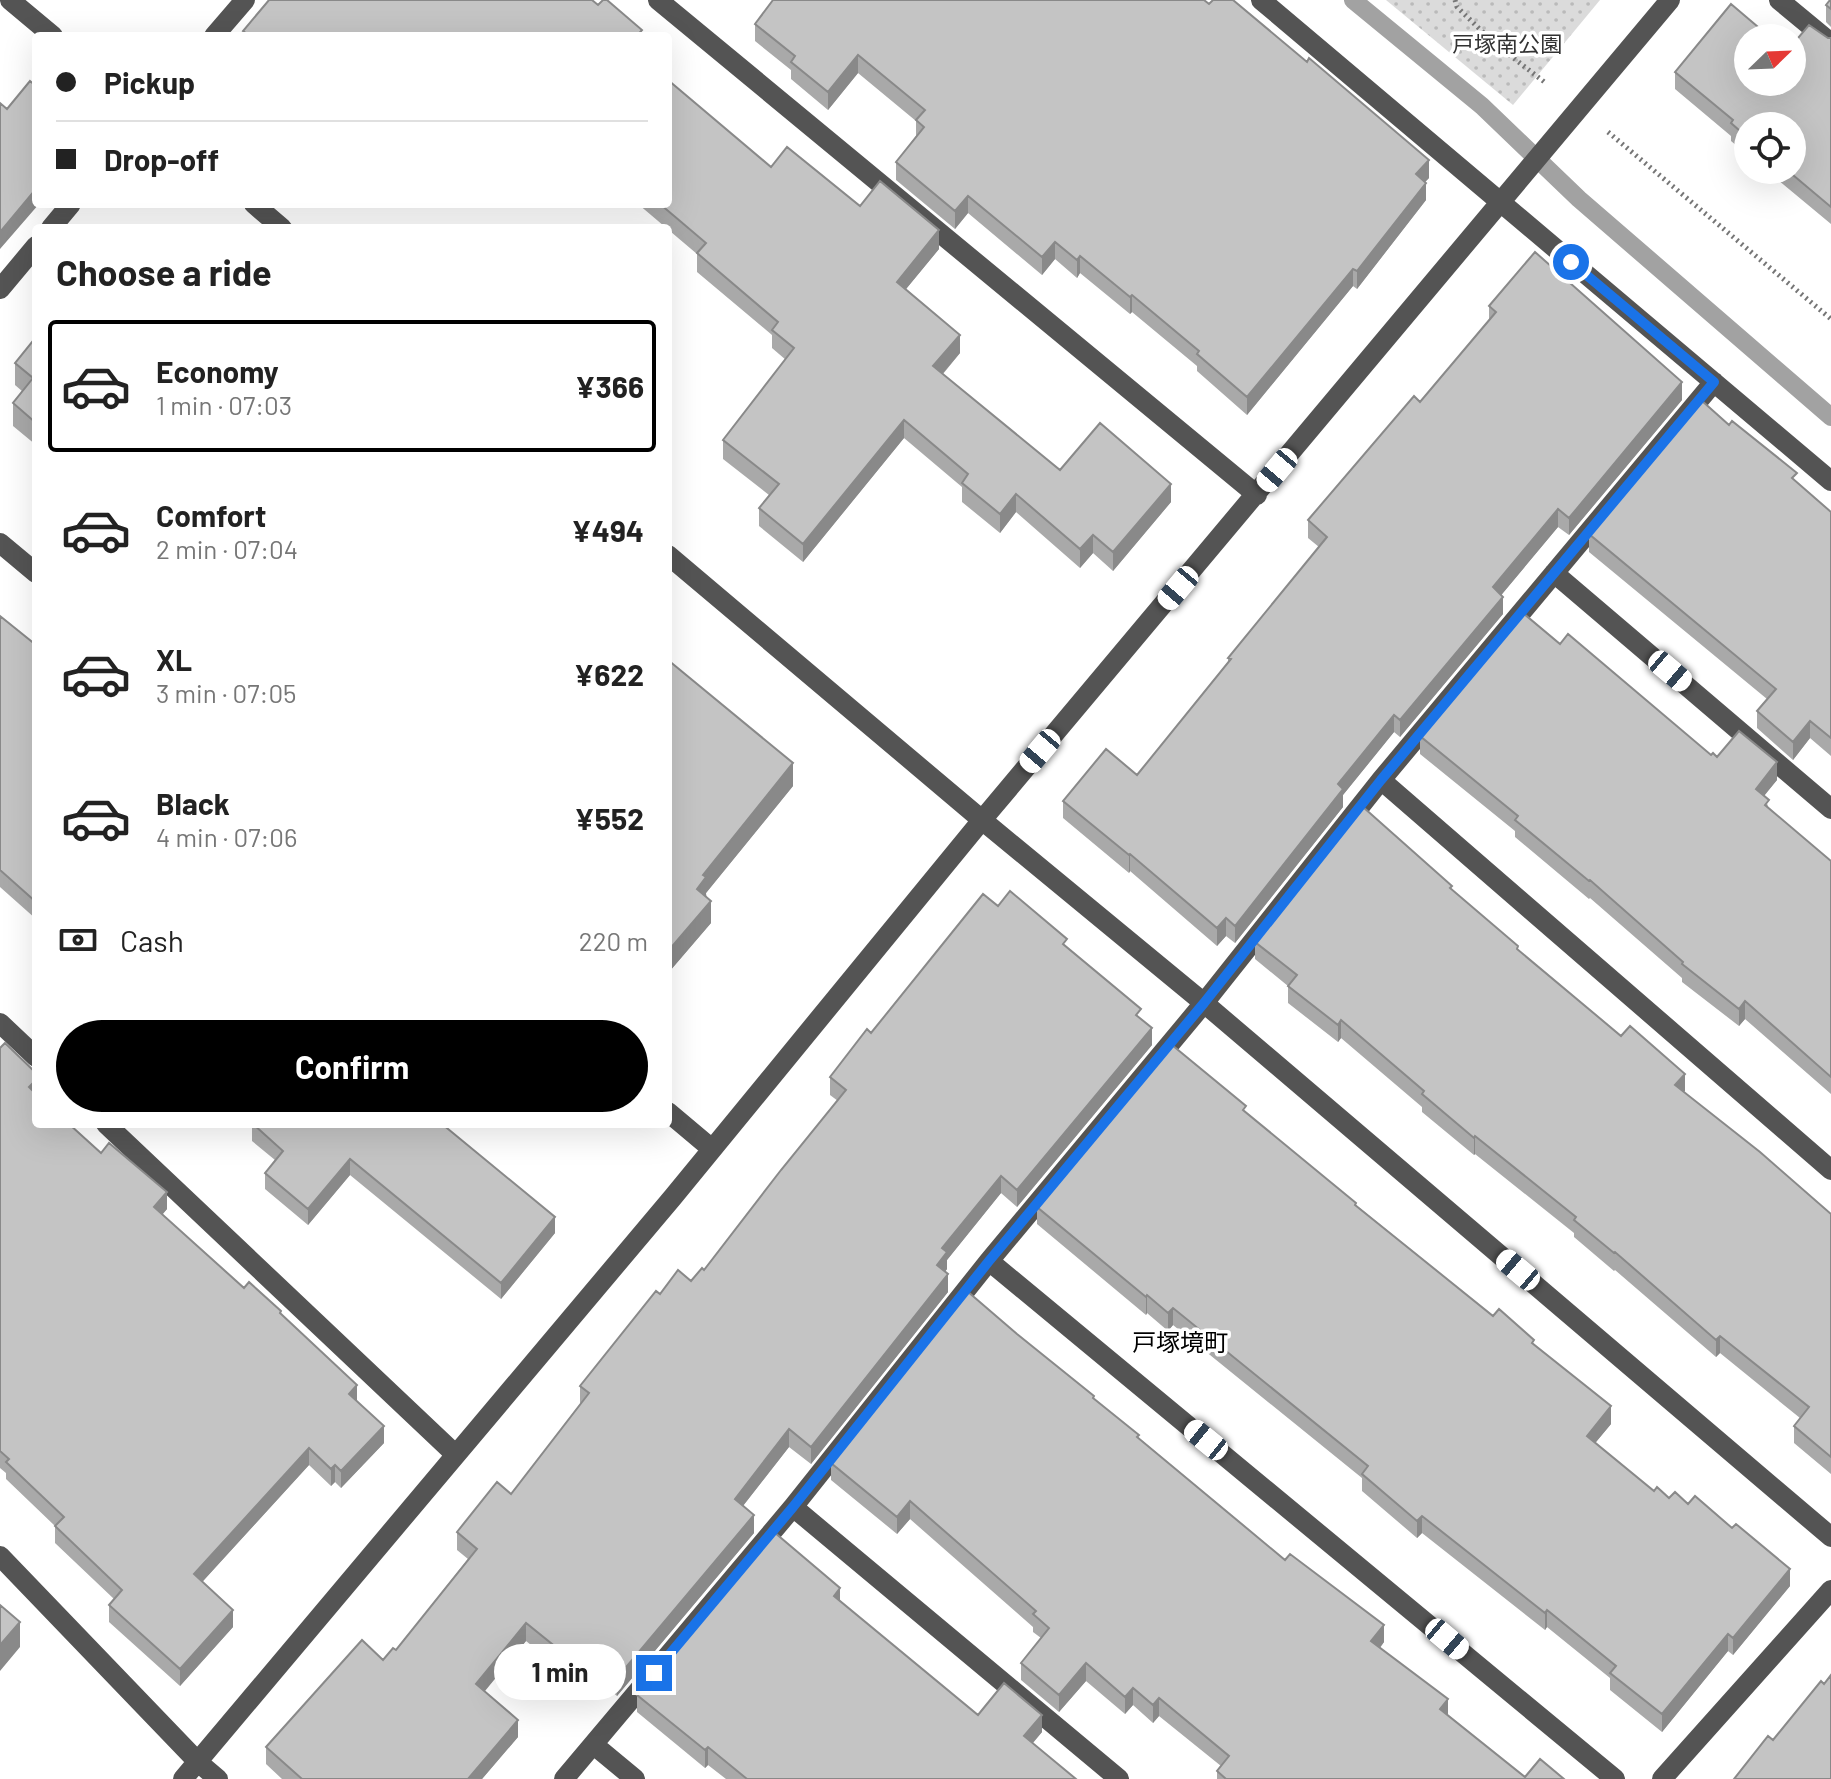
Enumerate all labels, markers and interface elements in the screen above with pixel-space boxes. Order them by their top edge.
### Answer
north arrow [1734,24,1806,96]
map controls [1734,24,1806,184]
park label: 戸塚南公園 [1452,30,1562,56]
text: Pickup [104,64,195,100]
button: locate [1734,112,1806,184]
text: Drop-off [104,141,219,177]
route start [1553,244,1589,280]
text: Choose a ride [56,250,272,293]
icon: car [60,350,132,422]
text: Economy [156,353,279,389]
text: ¥366 [575,368,644,404]
text: 1 min · 07:03 [156,389,292,420]
car [1252,444,1302,496]
icon: car [60,494,132,566]
text: Comfort [156,497,266,533]
text: ¥494 [571,512,644,548]
text: 2 min · 07:04 [156,533,298,564]
car [1153,562,1203,614]
icon: car [60,638,132,710]
text: XL [156,641,192,677]
car [1644,646,1696,696]
text: ¥622 [574,656,644,692]
text: 3 min · 07:05 [156,677,296,708]
car [1015,725,1065,777]
icon: car [60,782,132,854]
text: Black [156,785,230,821]
text: ¥552 [574,800,644,836]
text: 4 min · 07:06 [156,821,297,852]
icon: cash [56,918,100,962]
text: Cash [120,922,184,958]
text: 220 m [579,925,648,956]
button: Confirm [56,1020,648,1112]
car [1492,1245,1544,1295]
district label: 戸塚境町 [1132,1327,1228,1356]
car [1180,1416,1232,1464]
car [1421,1614,1473,1664]
callout: 1 min [494,1645,626,1701]
route end [636,1655,672,1691]
text: 1 min [532,1656,588,1687]

